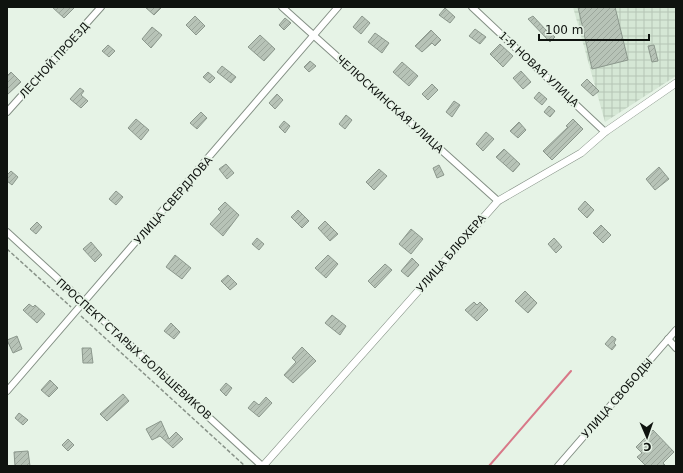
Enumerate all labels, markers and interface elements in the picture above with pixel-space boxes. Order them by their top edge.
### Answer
scale bar [539,16,649,42]
street label: ЛЕСНОЙ ПРОЕЗД [17,19,92,101]
text: 100 m [545,23,583,37]
street label: 1-Я НОВАЯ УЛИЦА [496,29,582,110]
street label: ЧЕЛЮСКИНСКАЯ УЛИЦА [333,53,446,156]
street label: УЛИЦА СВЕРДЛОВА [132,153,215,247]
street label: УЛИЦА БЛЮХЕРА [414,211,489,295]
street label: ПРОСПЕКТ СТАРЫХ БОЛЬШЕВИКОВ [53,276,214,423]
street label: УЛИЦА СВОБОДЫ [579,356,655,441]
north arrow [627,417,667,457]
text: С [643,440,652,453]

